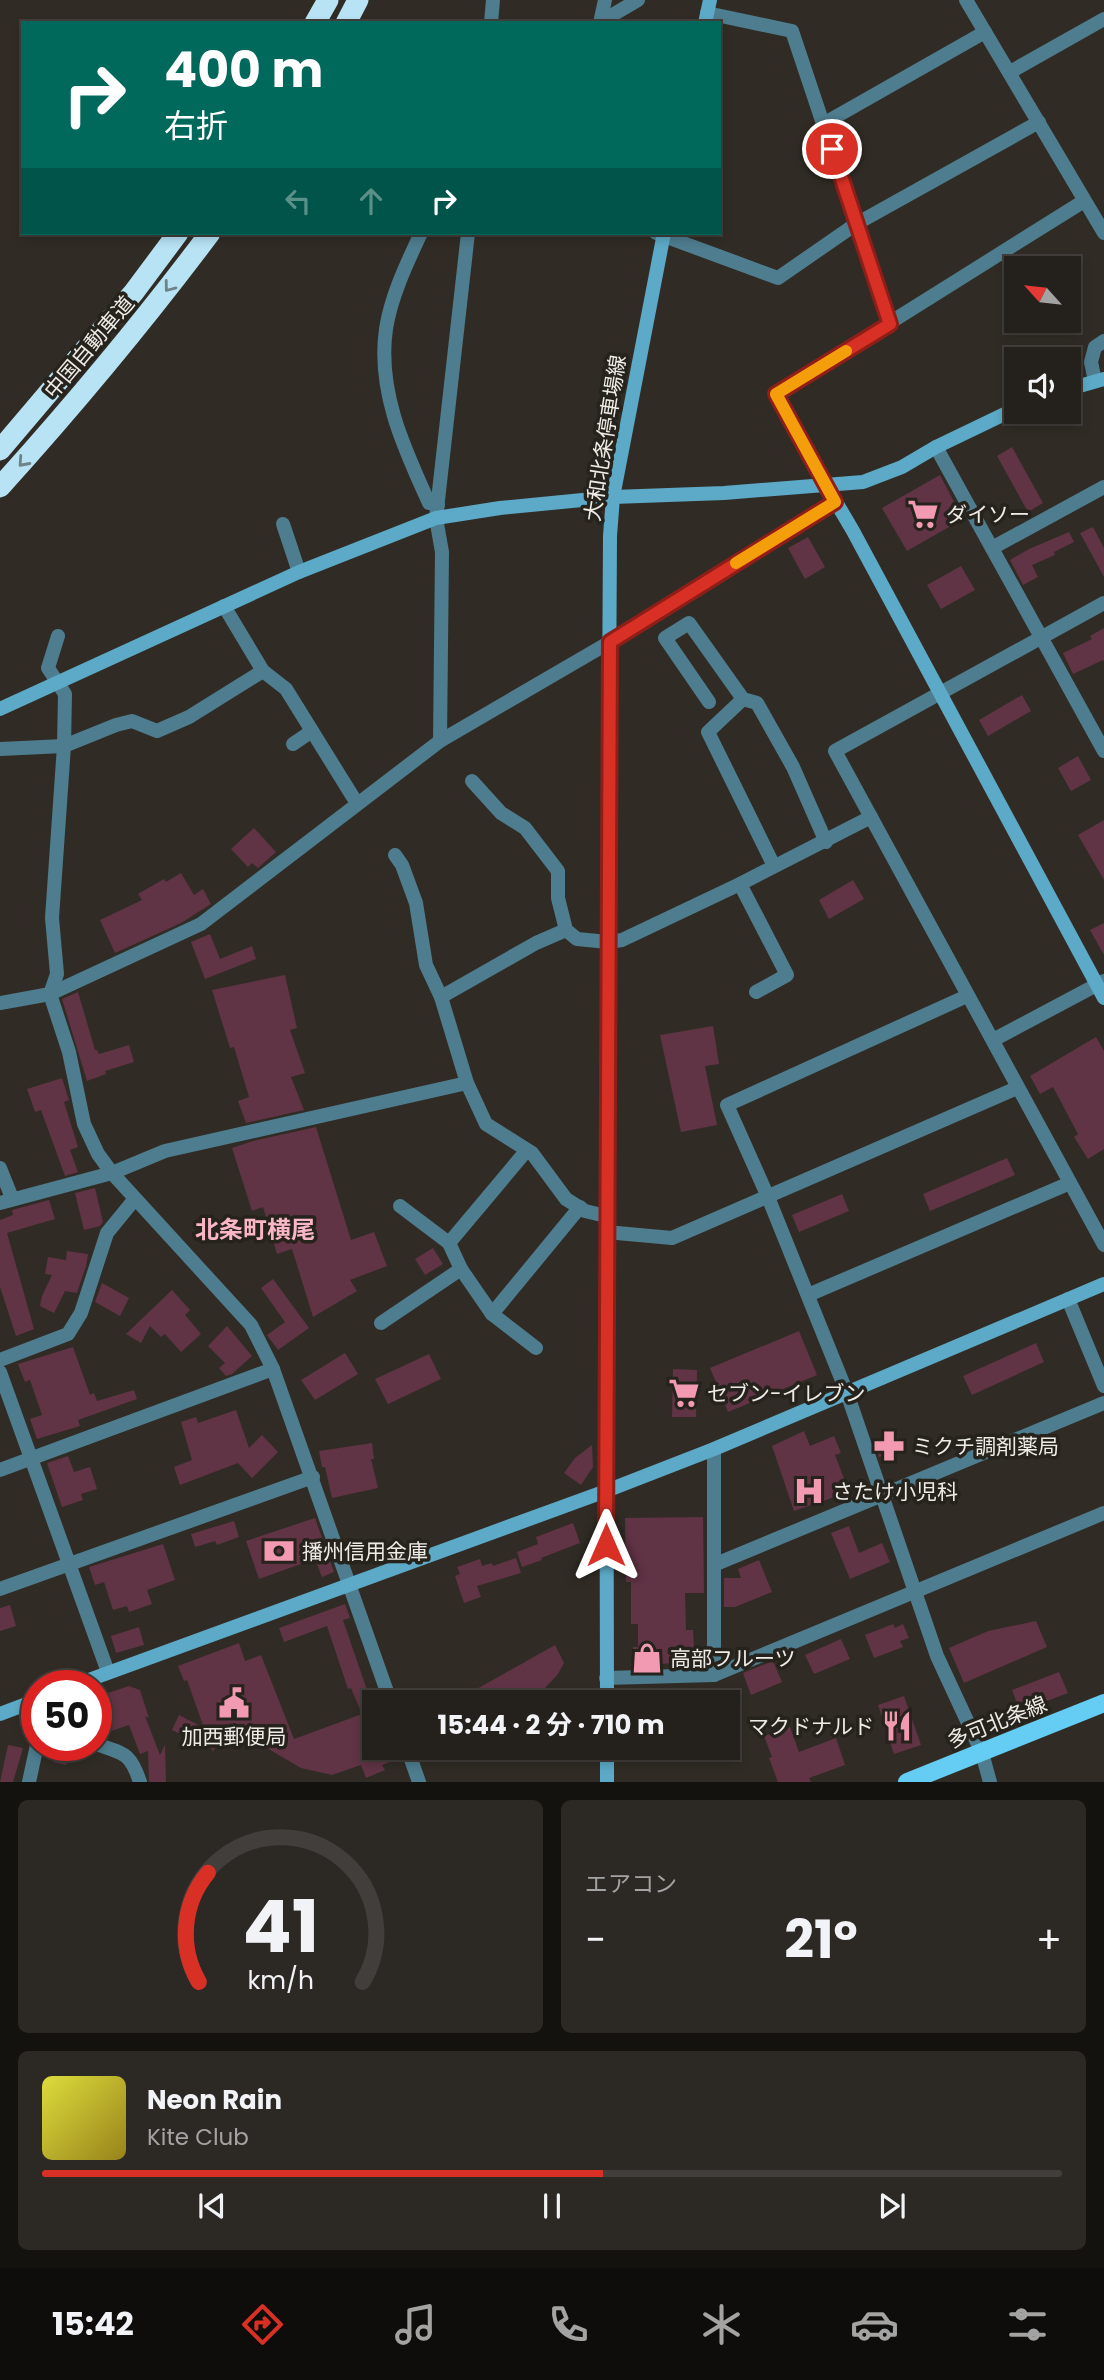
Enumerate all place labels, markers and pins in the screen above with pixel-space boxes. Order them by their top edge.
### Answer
pin [802,119,862,179]
supermarket icon: ダイソー [906,497,940,531]
place label: ダイソー [946,500,1030,529]
supermarket icon: セブン-イレブン [667,1376,701,1410]
place label: セブン-イレブン [707,1379,866,1408]
pharmacy icon: ミクチ調剤薬局 [872,1429,906,1463]
place label: ミクチ調剤薬局 [912,1432,1059,1461]
hospital icon: さたけ小児科 [792,1474,826,1508]
place label: さたけ小児科 [832,1477,958,1506]
bank icon: 播州信用金庫 [262,1534,296,1568]
place label: 播州信用金庫 [302,1537,428,1566]
shop icon: 高部フルーツ [630,1641,664,1675]
place label: 高部フルーツ [670,1644,796,1673]
public building icon: 加西郵便局 [217,1686,251,1720]
restaurant icon: マクドナルド [880,1709,914,1743]
place label: マクドナルド [748,1712,874,1741]
place label: 加西郵便局 [182,1722,287,1751]

